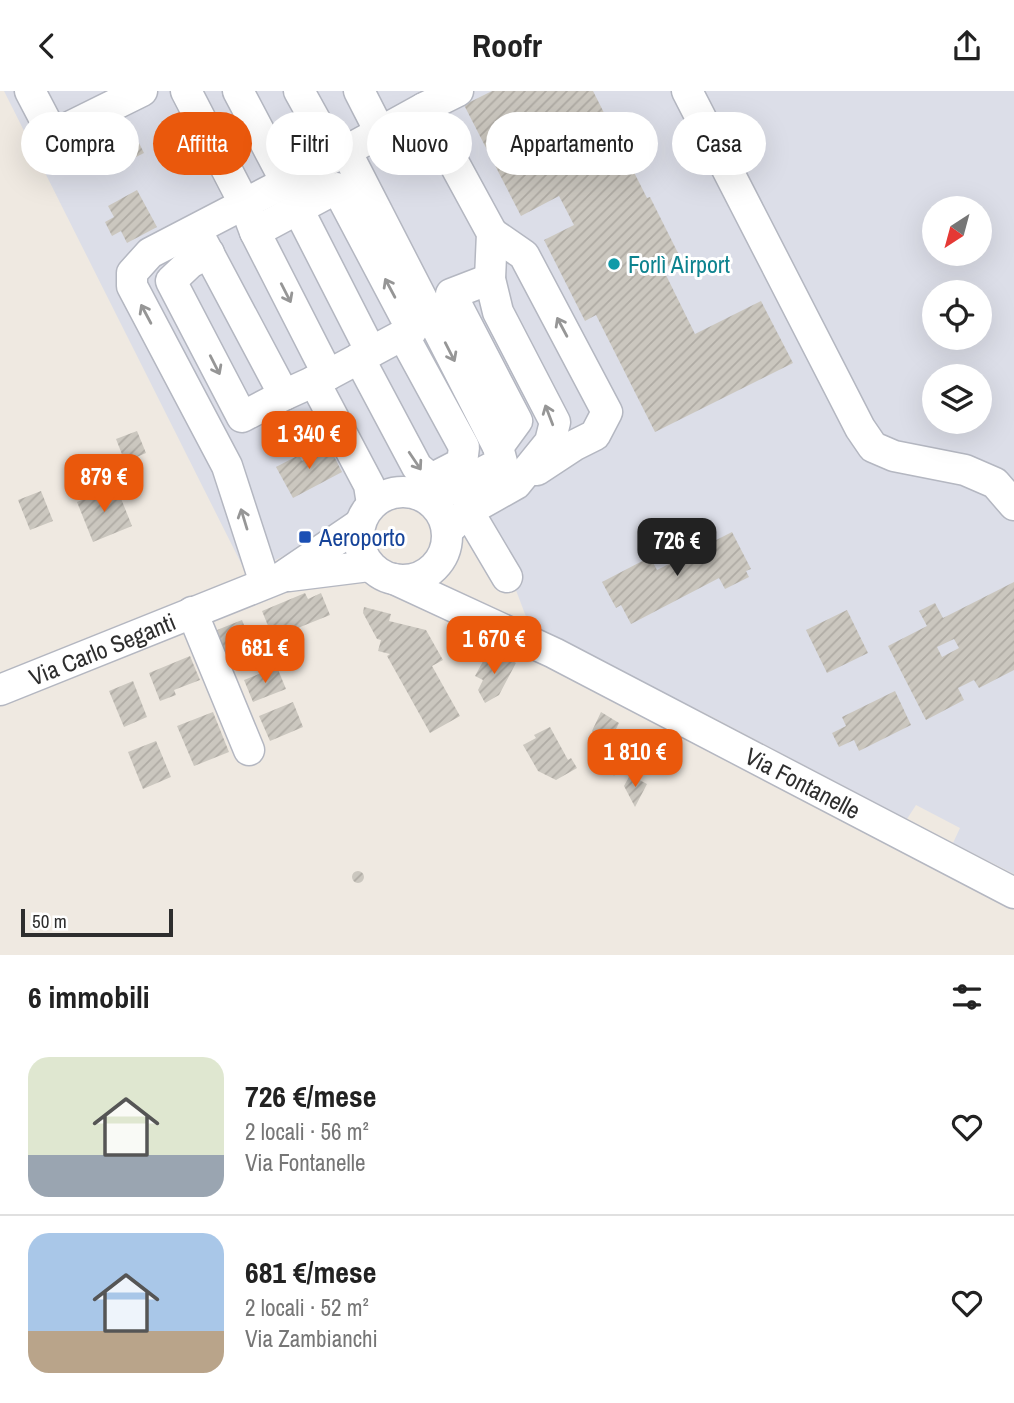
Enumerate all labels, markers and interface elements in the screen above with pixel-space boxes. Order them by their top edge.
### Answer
text: Roofr [472,24,542,67]
icon: back [28,27,66,65]
icon: share [948,27,986,65]
chip: Compra [21,112,139,175]
chip: Affitta [153,112,252,175]
chip: Filtri [266,112,353,175]
chip: Nuovo [367,112,472,175]
chip: Appartamento [486,112,658,175]
chip: Casa [672,112,766,175]
north arrow [922,196,992,266]
map controls [922,196,992,434]
place label: Forlì Airport [628,248,730,280]
marker: Forlì Airport [606,256,622,272]
one-way arrow [383,279,397,299]
button: locate [922,280,992,350]
one-way arrow [279,282,293,303]
one-way arrow [139,304,153,325]
one-way arrow [555,317,568,338]
one-way arrow [443,341,457,362]
one-way arrow [209,354,223,375]
button: layers [922,364,992,434]
one-way arrow [542,405,555,426]
pin: 1 340 € [244,411,374,471]
text: 1 340 € [278,418,340,449]
one-way arrow [408,451,423,470]
pin: 879 € [55,455,153,514]
text: 879 € [80,461,128,492]
one-way arrow [237,508,249,530]
pin: 726 € [628,519,726,578]
place label: Aeroporto [318,521,405,553]
text: 726 € [653,525,701,556]
marker: Aeroporto [297,529,313,545]
street label: Via Carlo Seganti [24,605,180,693]
pin: 1 670 € [429,617,559,676]
text: 1 670 € [463,623,525,654]
pin: 681 € [216,625,314,685]
text: 681 € [241,632,289,663]
pin: 1 810 € [570,729,700,789]
text: 1 810 € [604,736,666,767]
street label: Via Fontanelle [740,740,866,826]
scale bar [21,906,173,938]
text: 50 m [32,908,67,934]
text: 6 immobili [28,977,150,1017]
icon: filters [948,978,986,1016]
text: 726 €/mese [245,1076,376,1116]
icon: home [84,1085,168,1169]
icon: heart [948,1108,986,1146]
text: 2 locali · 56 m² [245,1116,369,1147]
text: Via Fontanelle [245,1147,365,1178]
text: 681 €/mese [245,1252,376,1292]
icon: home [84,1261,168,1345]
icon: heart [948,1284,986,1322]
text: 2 locali · 52 m² [245,1292,369,1323]
text: Via Zambianchi [245,1323,378,1354]

